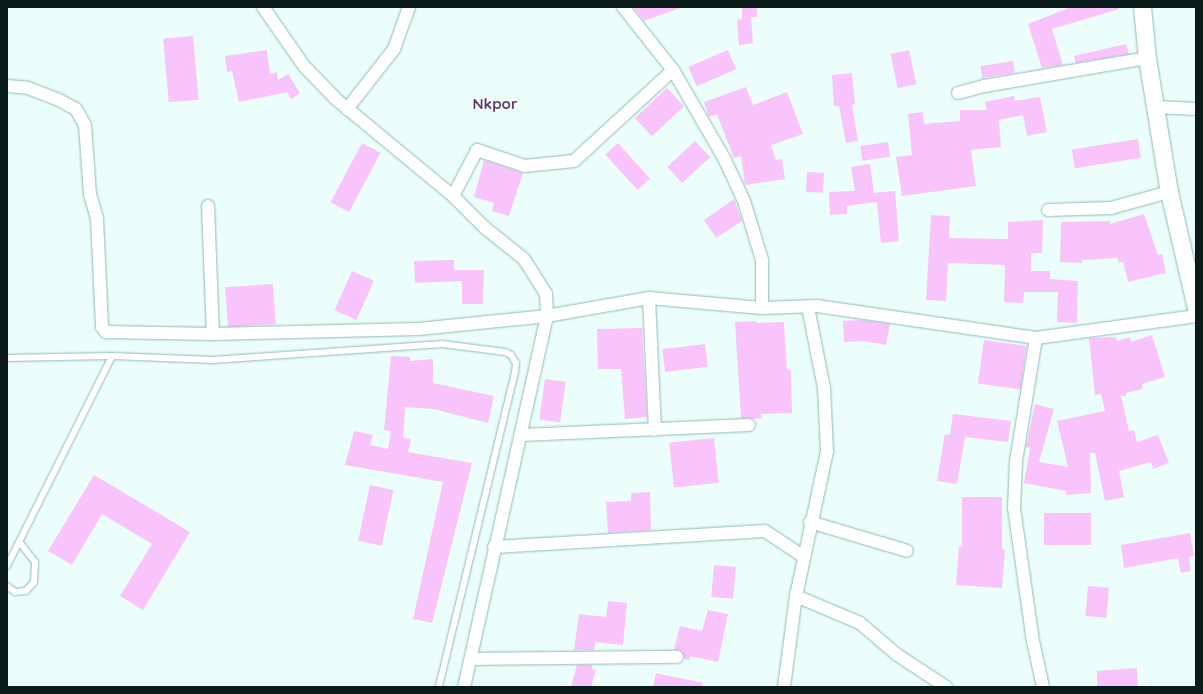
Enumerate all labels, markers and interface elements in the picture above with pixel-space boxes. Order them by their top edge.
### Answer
district label: Nkpor [473,95,517,113]

